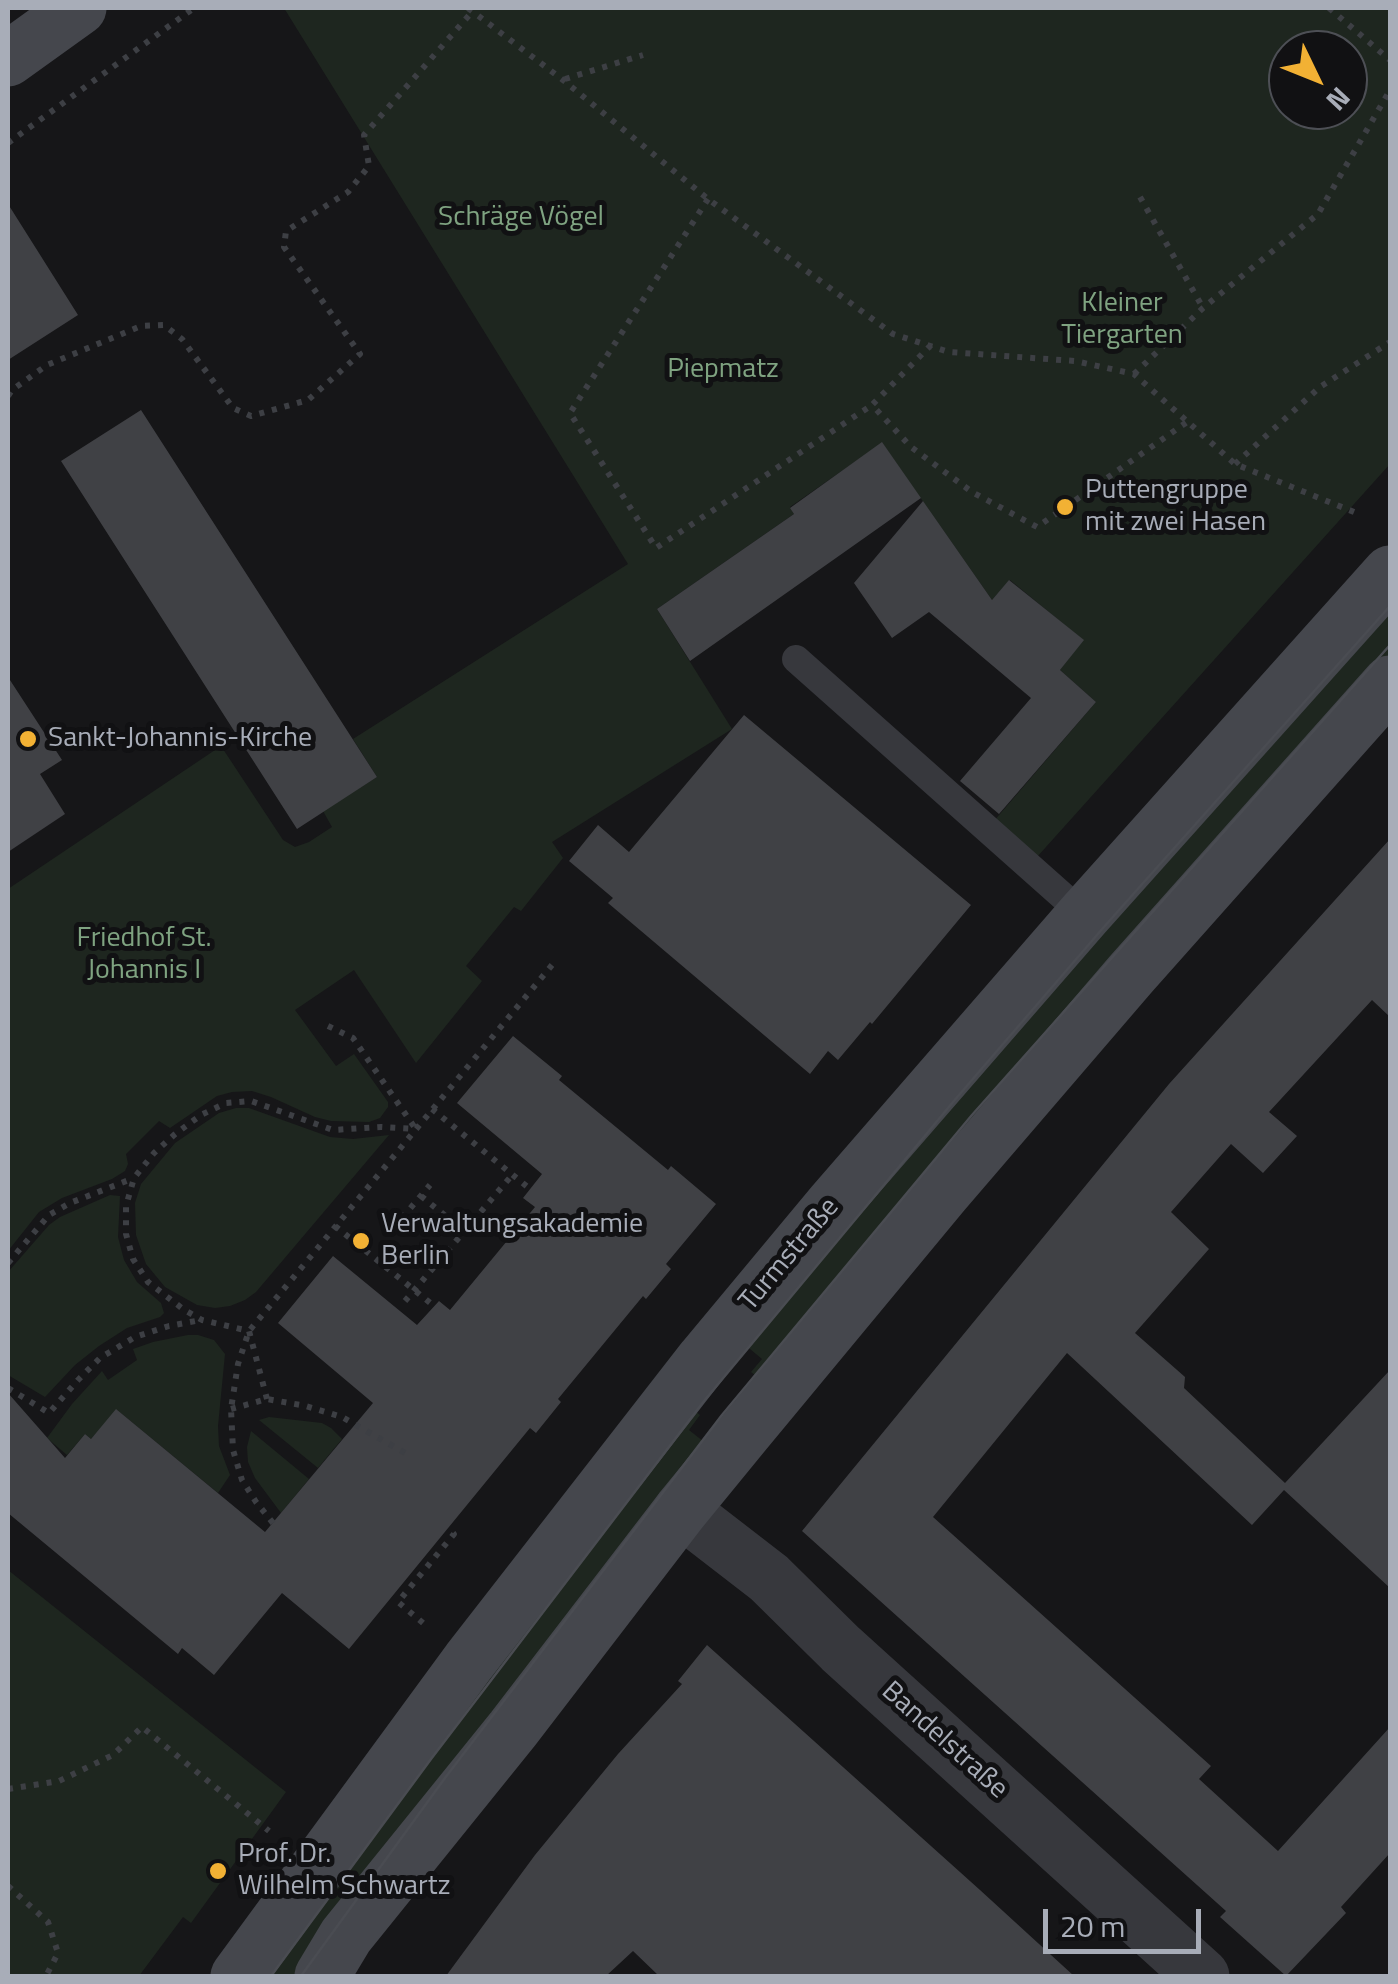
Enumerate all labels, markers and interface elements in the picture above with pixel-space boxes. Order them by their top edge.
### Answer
north arrow [1268,30,1368,130]
text: N [1317,78,1361,121]
park label: Schräge Vögel [438,201,604,235]
park label: Kleiner Tiergarten [1061,287,1183,353]
park label: Piepmatz [667,353,779,387]
place label: Puttengruppe mit zwei Hasen [1085,474,1266,540]
marker: Puttengruppe mit zwei Hasen [1054,496,1076,518]
place label: Sankt-Johannis-Kirche [48,722,312,756]
marker: Sankt-Johannis-Kirche [17,728,39,750]
park label: Friedhof St. Johannis I [77,922,211,988]
street label: Turmstraße [733,1192,847,1318]
place label: Verwaltungsakademie Berlin [381,1208,643,1274]
marker: Verwaltungsakademie Berlin [350,1230,372,1252]
street label: Bandelstraße [874,1675,1014,1807]
place label: Prof. Dr. Wilhelm Schwartz [238,1838,450,1904]
marker: Prof. Dr. Wilhelm Schwartz [207,1860,229,1882]
scale bar [1048,1889,1206,1951]
text: 20 m [1060,1903,1125,1949]

